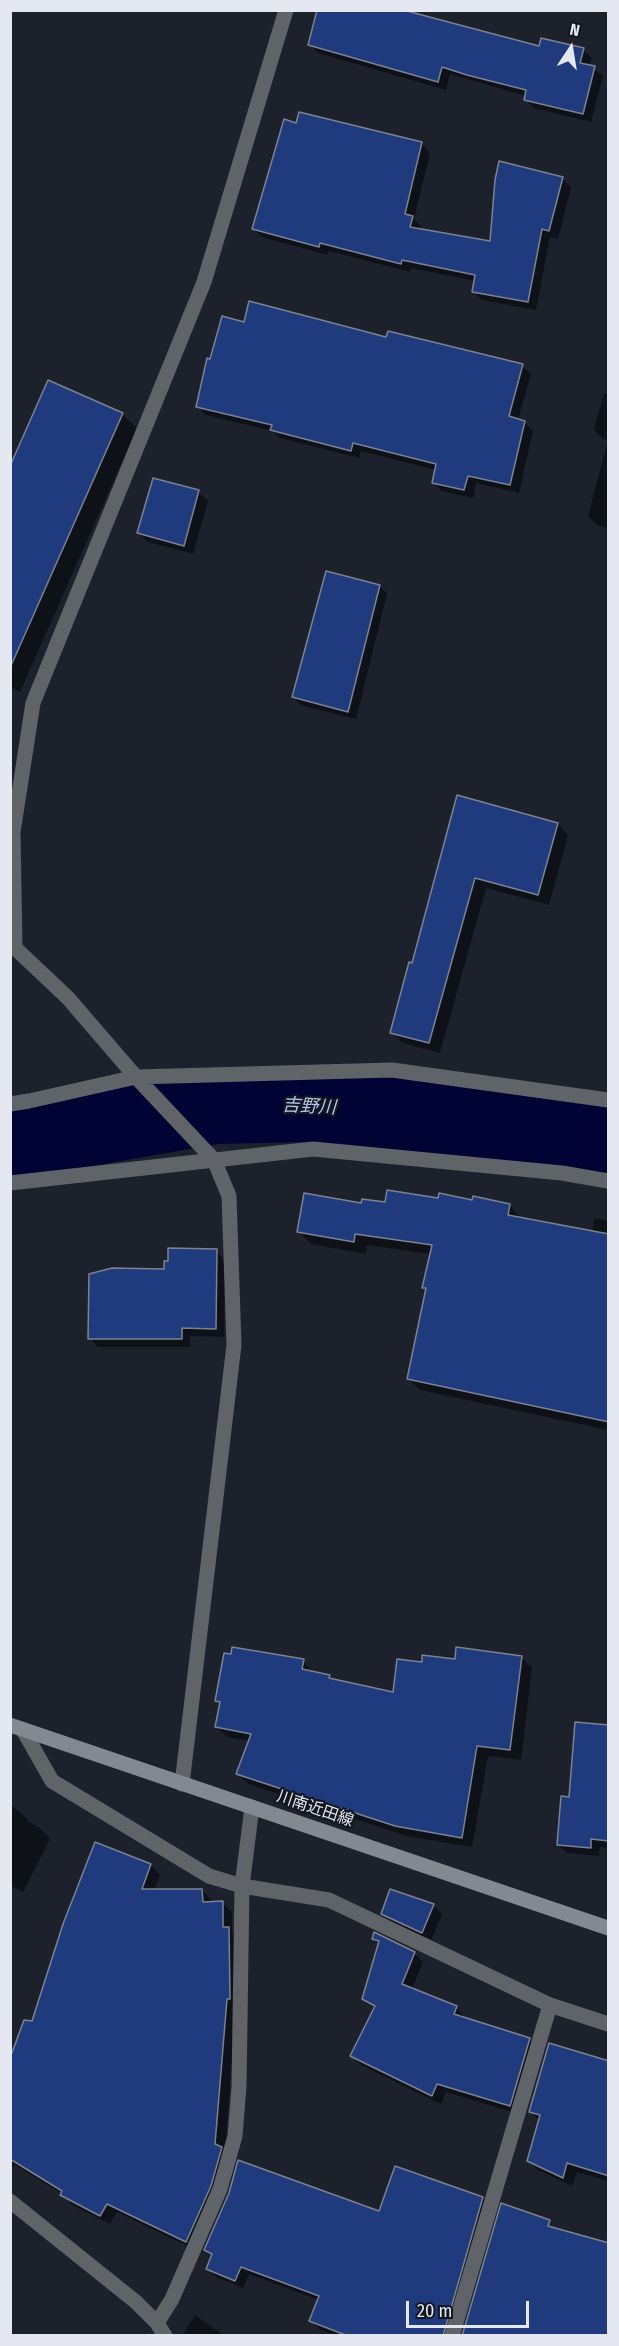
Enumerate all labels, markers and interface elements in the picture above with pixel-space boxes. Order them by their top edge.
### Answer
north arrow [541,18,601,78]
text: N [568,20,582,40]
water label: 吉野川 [281,1095,337,1119]
street label: 川南近田線 [274,1787,356,1831]
scale bar [409,2289,532,2327]
text: 20 m [417,2300,452,2322]

